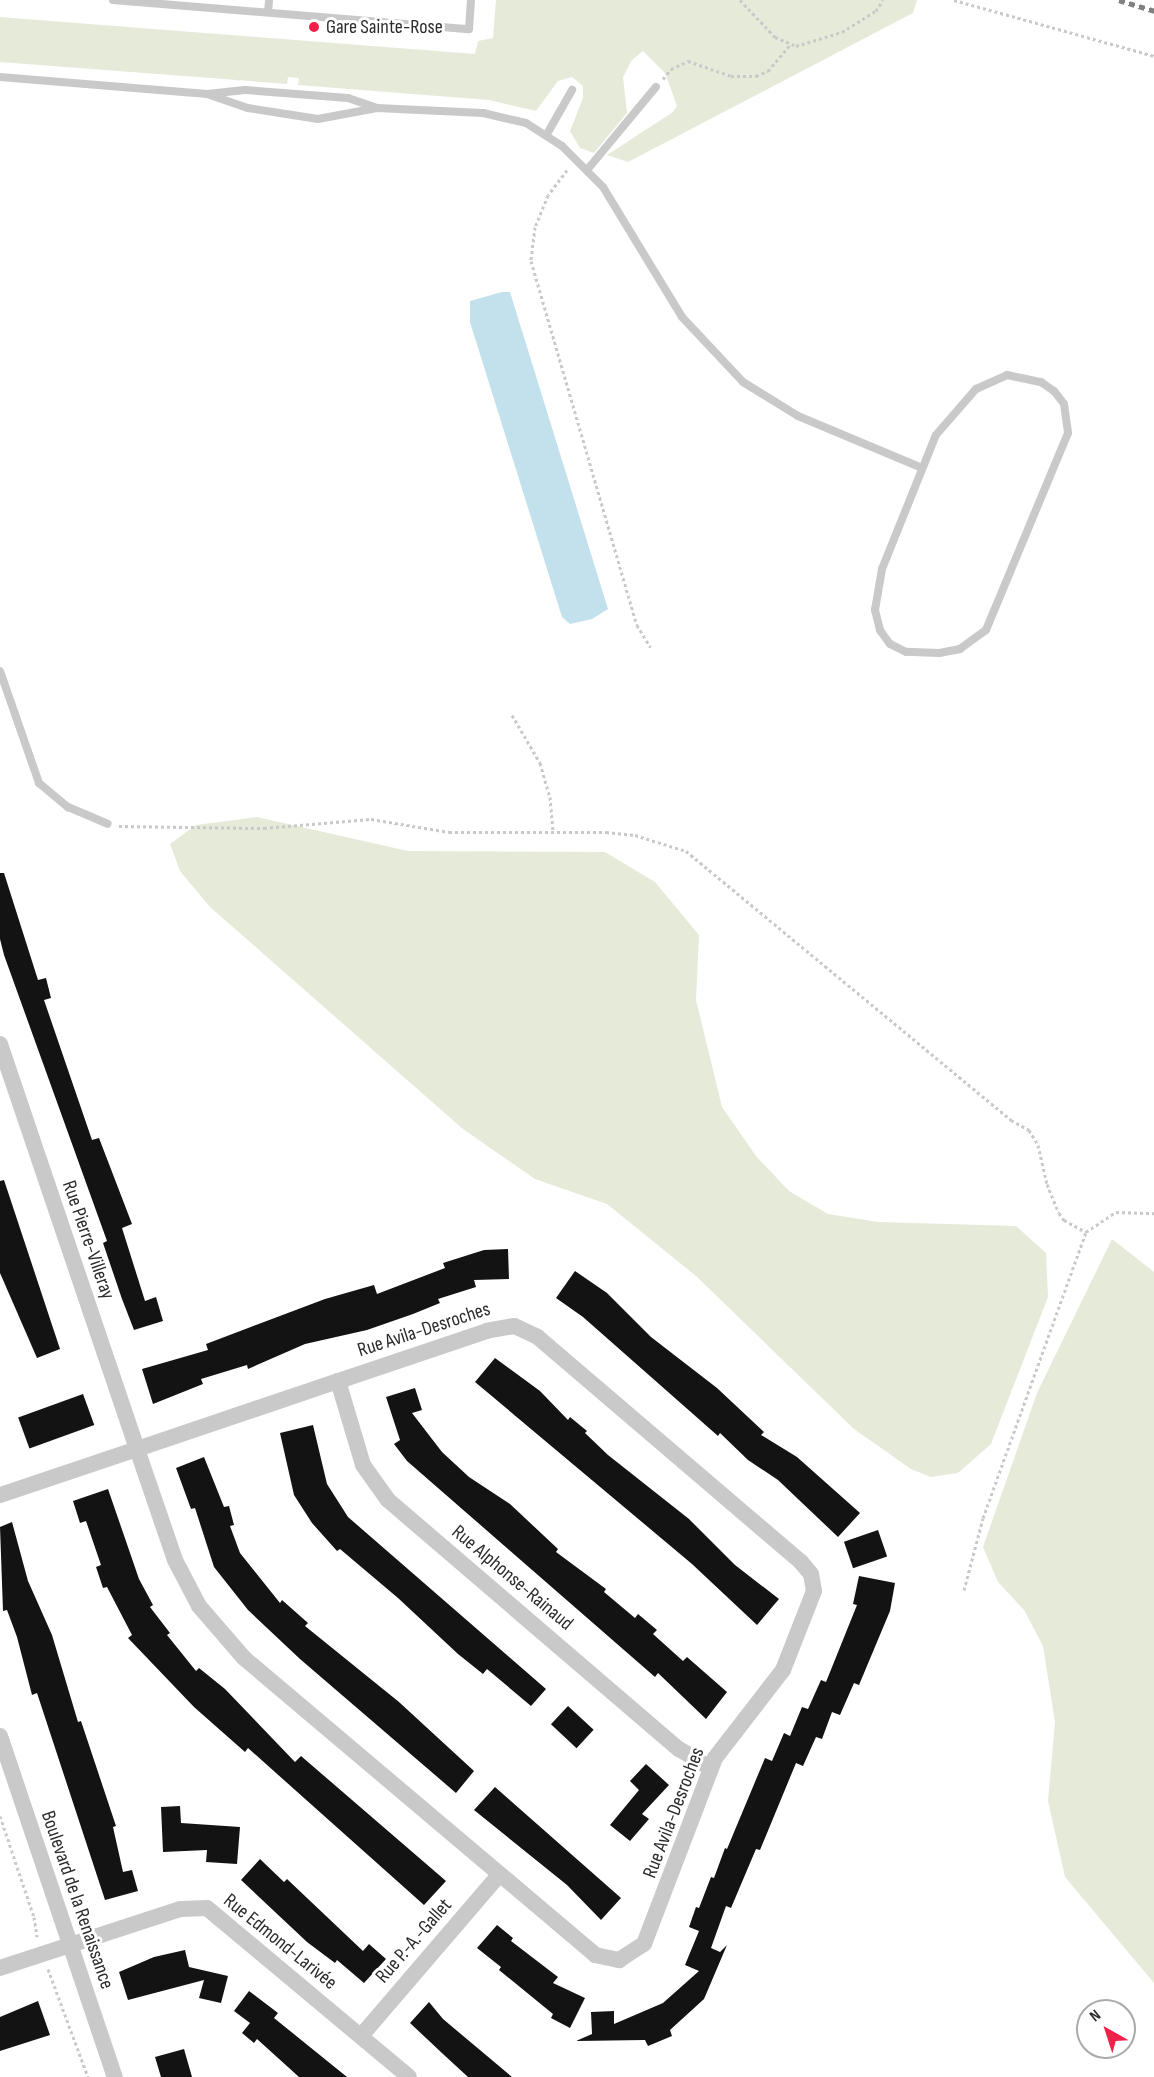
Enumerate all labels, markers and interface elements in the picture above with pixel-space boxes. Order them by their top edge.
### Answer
place label: Gare Sainte-Rose [326,15,443,39]
marker: Gare Sainte-Rose [307,20,321,34]
street label: Rue Pierre-Villeray [56,1177,120,1303]
street label: Rue Avila-Desroches [355,1297,493,1363]
street label: Rue Alphonse-Rainaud [446,1520,578,1636]
street label: Rue Avila-Desroches [638,1744,710,1882]
street label: Boulevard de la Renaissance [35,1808,119,1992]
street label: Rue Edmond-Larivée [218,1889,342,1995]
street label: Rue P.-A.-Gallet [371,1894,457,1988]
north arrow [1076,1999,1136,2059]
text: N [1086,2006,1105,2026]

